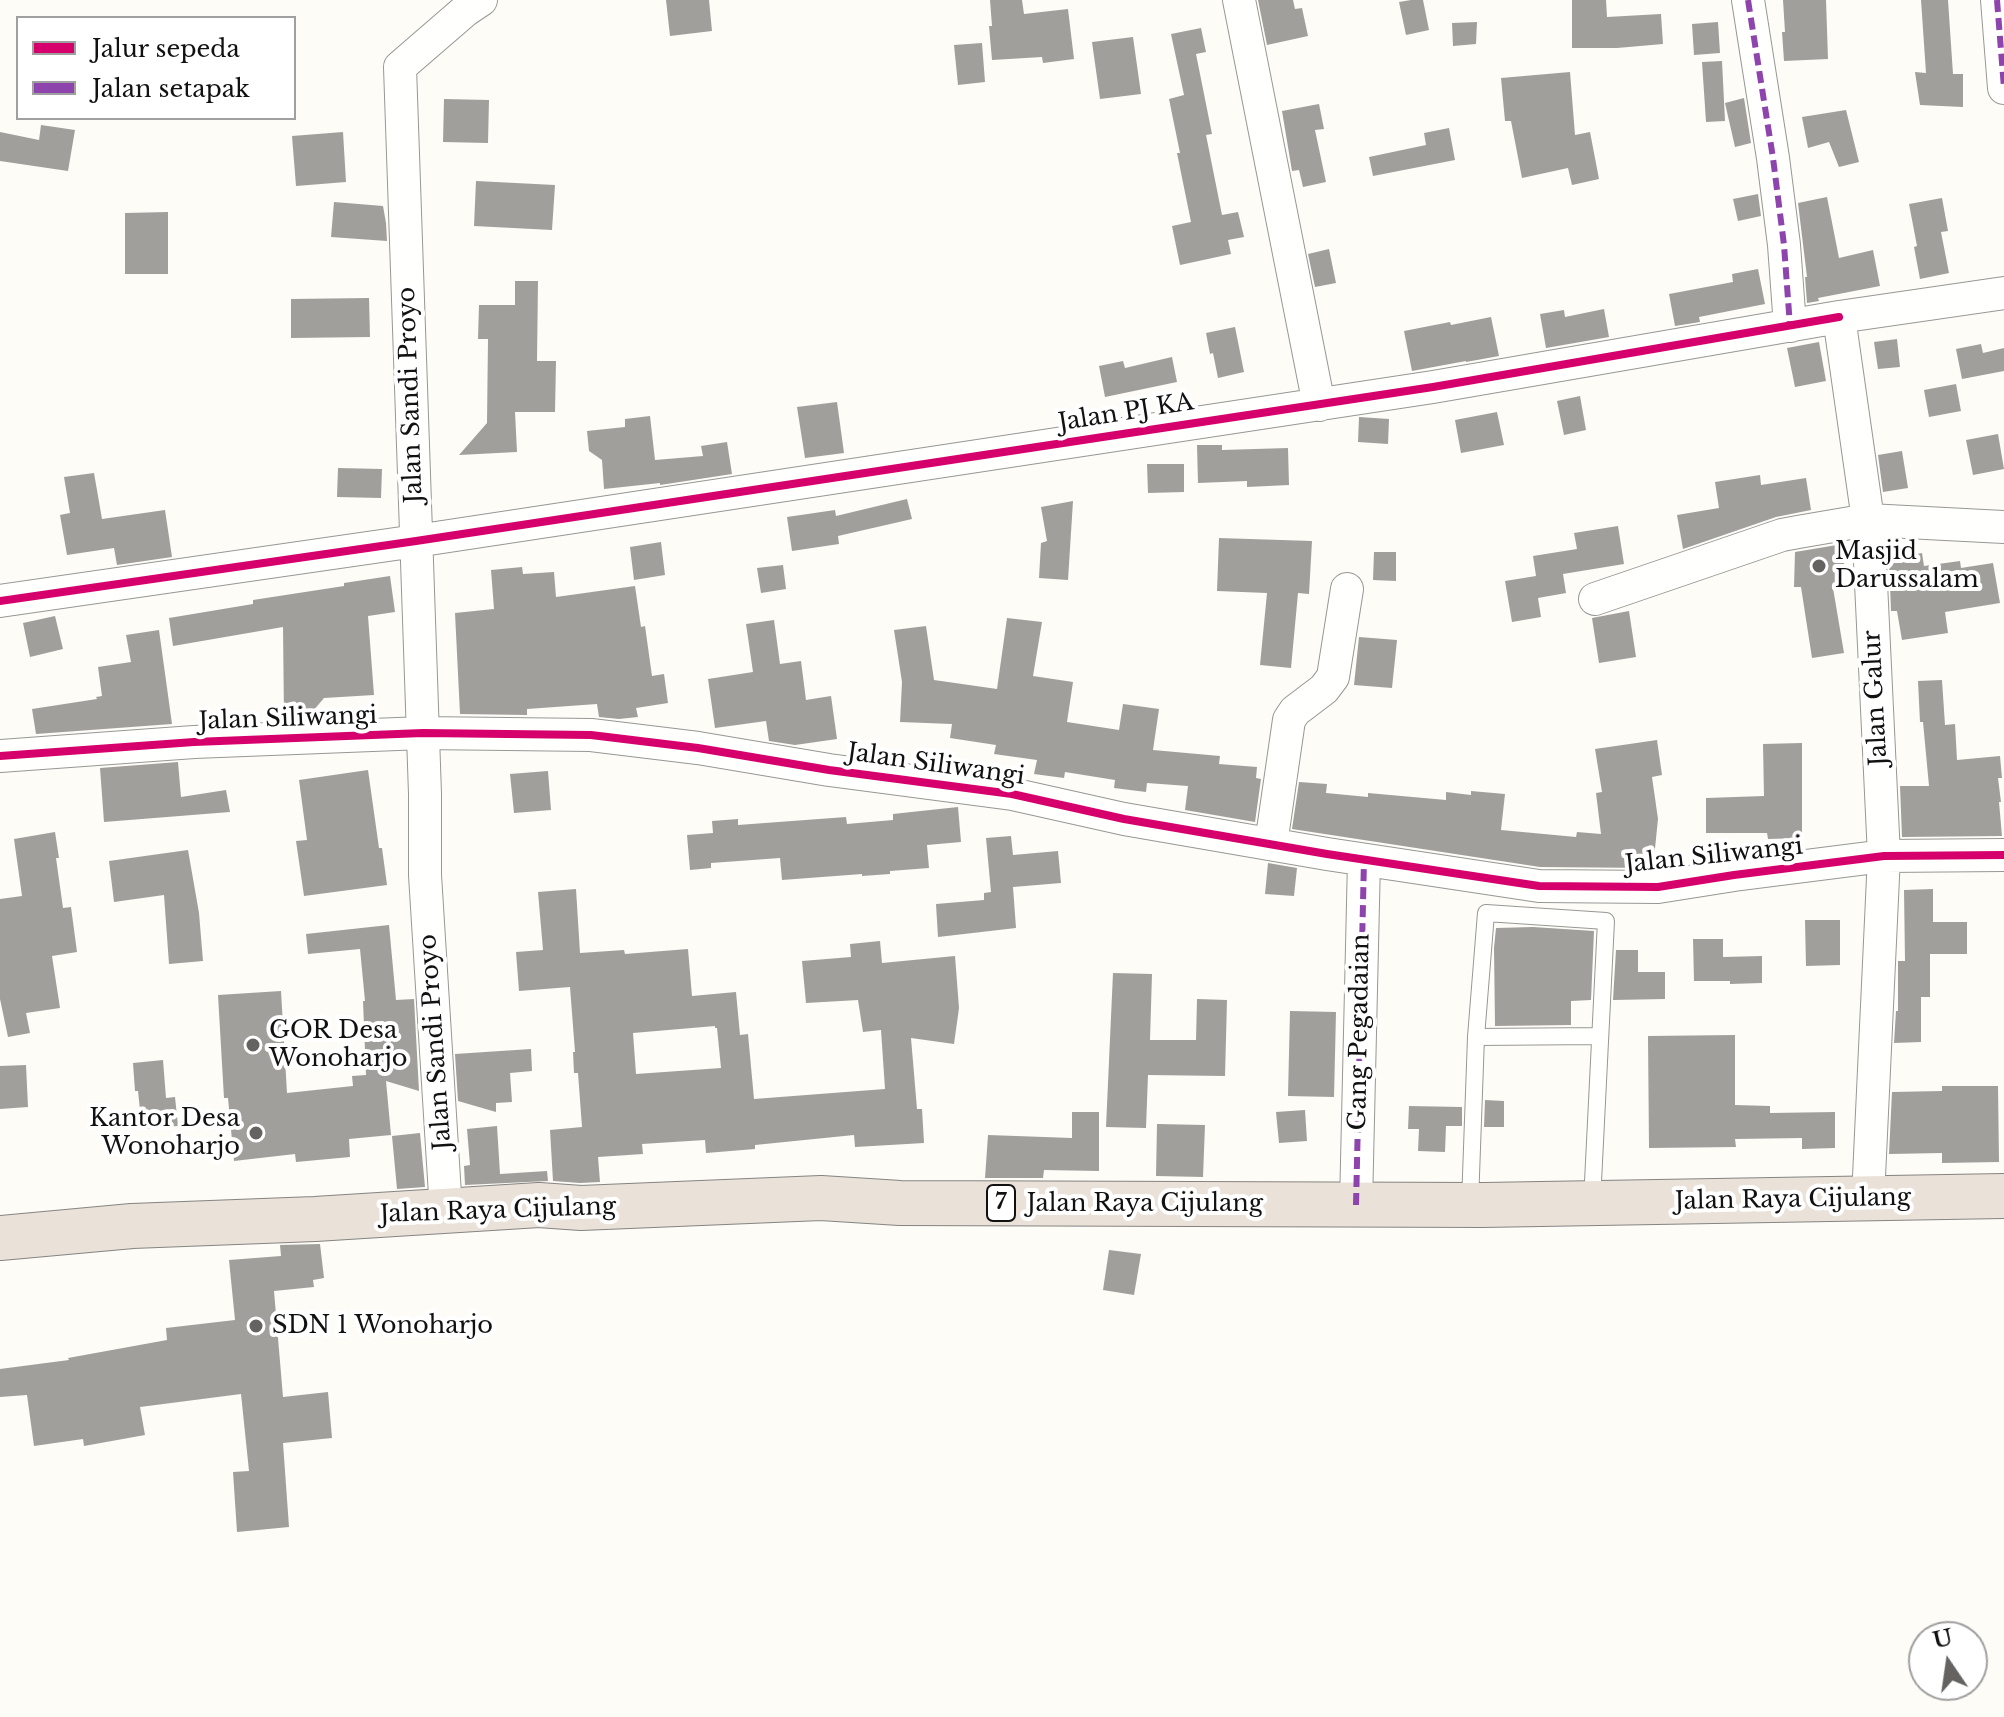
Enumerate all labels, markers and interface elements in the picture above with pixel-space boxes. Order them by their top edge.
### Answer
legend [16,16,296,120]
text: Jalur sepeda [92,34,240,63]
text: Jalan setapak [92,74,250,103]
street label: Jalan Sandi Proyo [393,286,429,504]
street label: Jalan PJ KA [1056,388,1196,438]
place label: Masjid Darussalam [1835,538,1979,594]
marker: Masjid Darussalam [1810,557,1828,575]
street label: Jalan Galur [1858,629,1894,767]
street label: Jalan Siliwangi [198,701,378,737]
street label: Jalan Siliwangi [846,738,1026,792]
street label: Jalan Siliwangi [1624,832,1804,880]
street label: Jalan Sandi Proyo [414,933,458,1151]
street label: Gang Pegadaian [1344,933,1376,1131]
place label: GOR Desa Wonoharjo [269,1017,408,1073]
marker: GOR Desa Wonoharjo [244,1036,262,1054]
place label: Kantor Desa Wonoharjo [89,1105,240,1161]
marker: Kantor Desa Wonoharjo [247,1124,265,1142]
street label: Jalan Raya Cijulang [1675,1184,1911,1216]
road number: 7 [987,1185,1015,1221]
street label: Jalan Raya Cijulang [1027,1190,1263,1218]
street label: Jalan Raya Cijulang [379,1192,617,1230]
place label: SDN 1 Wonoharjo [272,1312,493,1340]
marker: SDN 1 Wonoharjo [247,1317,265,1335]
north arrow [1908,1621,1988,1701]
text: U [1930,1624,1955,1654]

